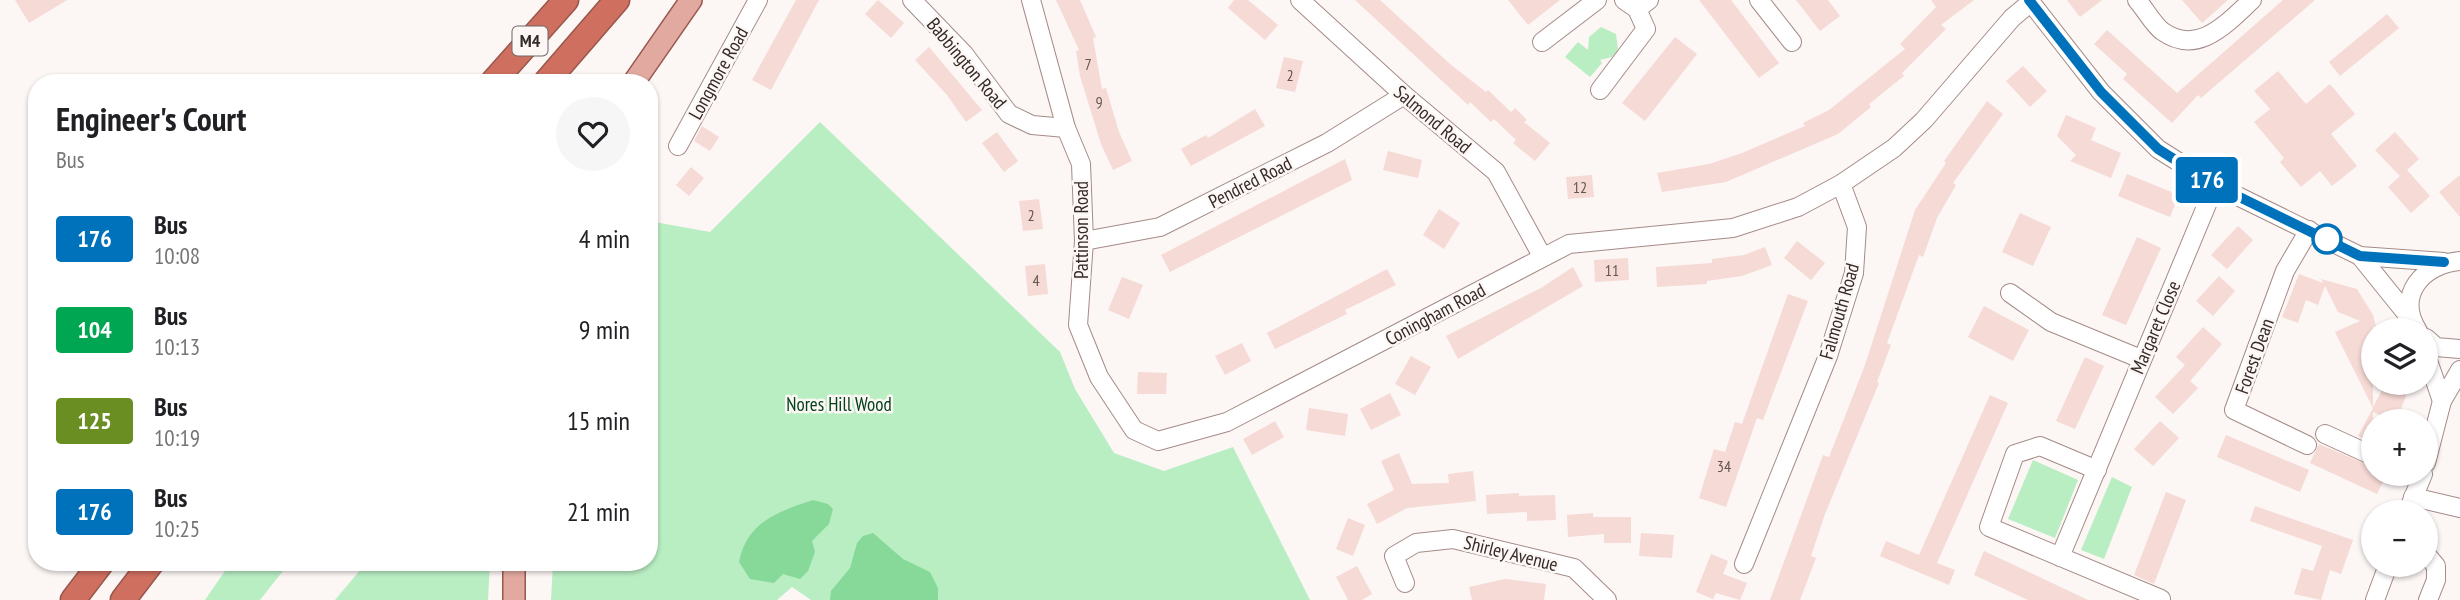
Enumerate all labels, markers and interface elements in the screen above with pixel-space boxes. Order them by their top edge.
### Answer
street label: Babbington Road [922,12,1012,114]
street label: Longmore Road [683,23,753,123]
road number: M4 [512,26,548,56]
house number: 7 [1084,54,1092,74]
house number: 2 [1286,65,1294,85]
street label: Salmond Road [1389,80,1477,158]
house number: 9 [1095,92,1103,112]
text: Engineer's Court [56,97,246,140]
button: heart [556,97,630,171]
text: Bus [56,145,85,174]
street label: Pendred Road [1204,151,1296,213]
line badge: 176 [2167,157,2247,203]
text: 176 [2190,164,2224,195]
house number: 12 [1573,177,1587,197]
street label: Pattinson Road [1069,181,1093,279]
house number: 2 [1027,205,1035,225]
text: Bus [154,208,187,241]
text: 4 min [579,222,630,255]
text: 176 [77,223,112,254]
unlabelled marker [2312,224,2342,254]
text: 10:08 [154,241,200,270]
house number: 11 [1605,260,1619,280]
street label: Falmouth Road [1814,260,1864,362]
house number: 4 [1032,270,1040,290]
street label: Margaret Close [2125,277,2185,377]
street label: Coningham Road [1381,278,1489,350]
text: Bus [154,299,187,332]
text: 9 min [579,313,630,346]
text: 104 [77,314,112,345]
street label: Forest Dean [2229,315,2279,397]
map controls [2361,318,2438,577]
button: layers [2361,318,2438,395]
text: 10:13 [154,332,200,361]
text: Bus [154,390,187,423]
park label: Nores Hill Wood [786,392,892,416]
text: 15 min [567,404,630,437]
text: 125 [77,405,112,436]
button: + [2361,409,2438,486]
text: 10:19 [154,423,200,452]
house number: 34 [1717,456,1731,476]
text: Bus [154,481,187,514]
text: 21 min [567,495,630,528]
text: 176 [77,496,112,527]
button: − [2361,500,2438,577]
text: 10:25 [154,514,200,543]
street label: Shirley Avenue [1462,530,1561,576]

